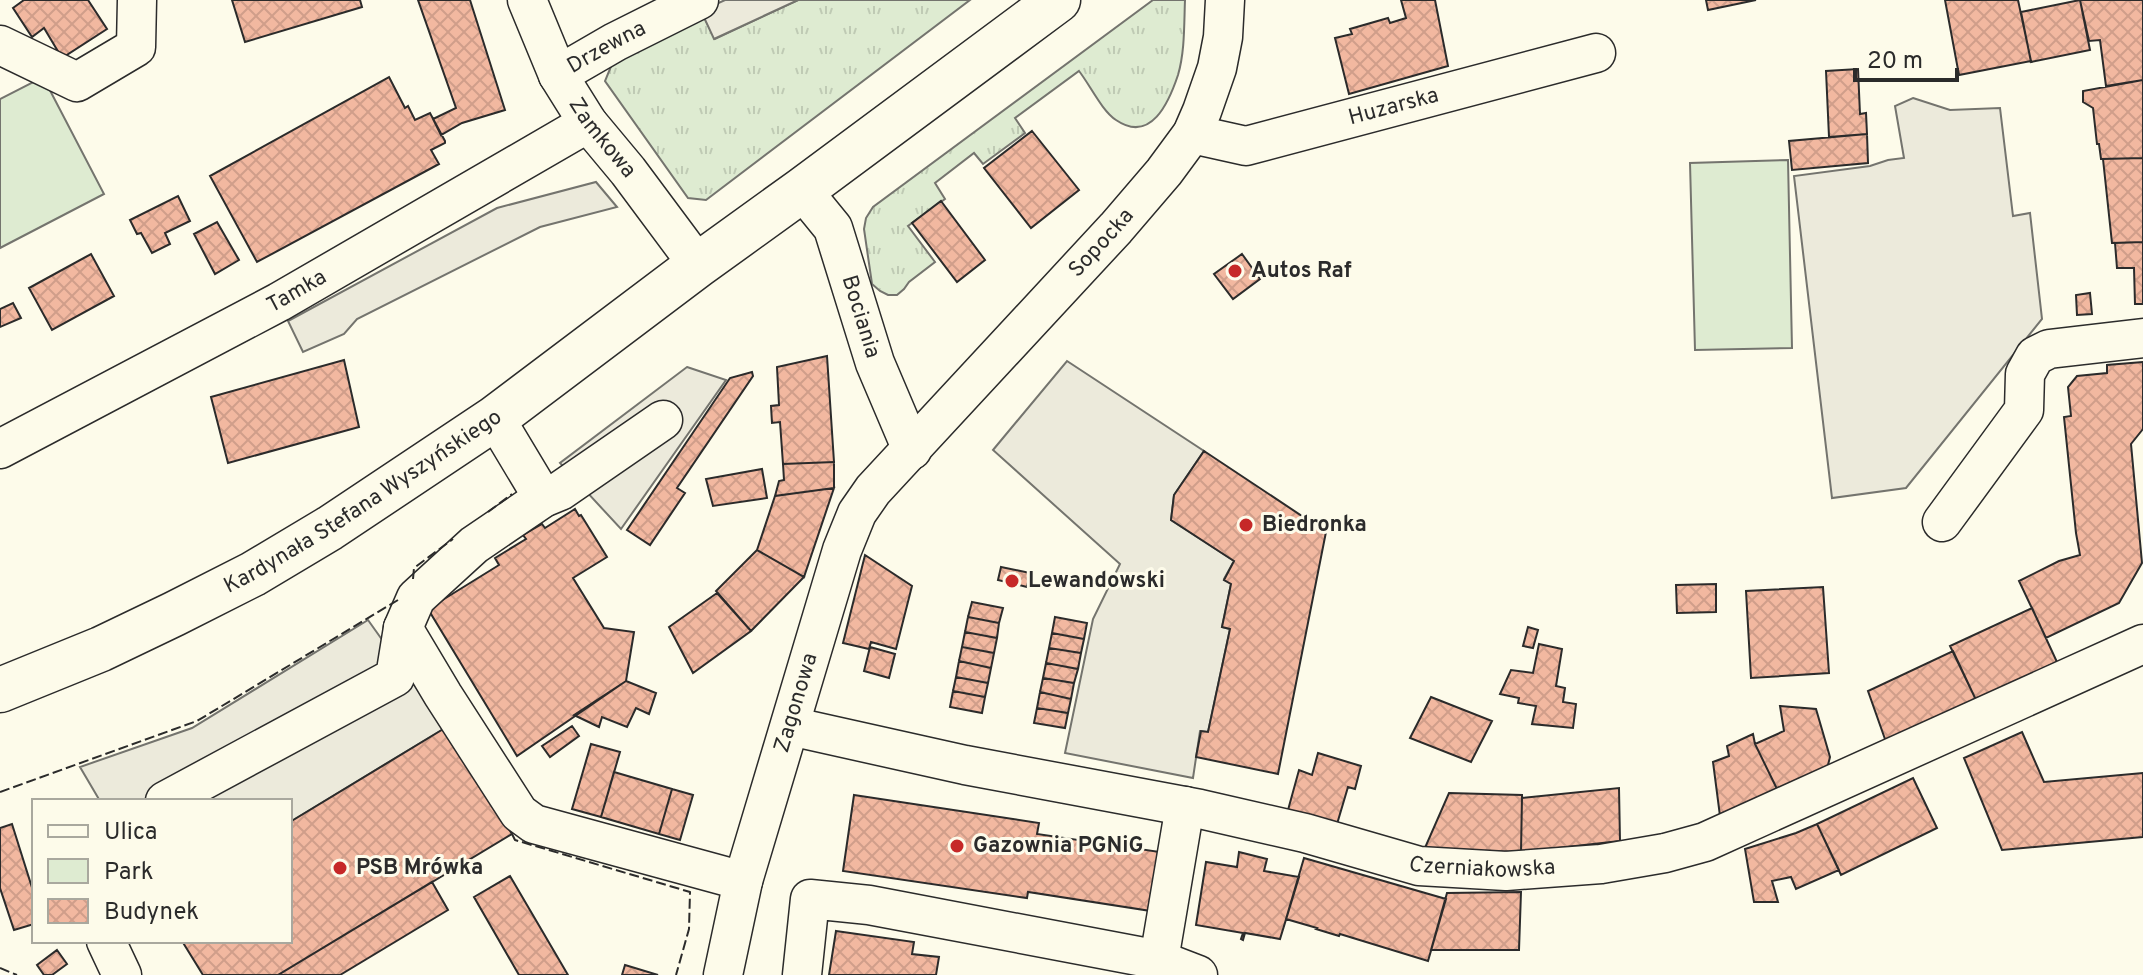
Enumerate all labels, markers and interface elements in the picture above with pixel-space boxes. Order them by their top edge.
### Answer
street label: Drzewna [563,15,651,80]
scale bar [1855,32,1957,82]
text: 20 m [1867,47,1923,77]
street label: Huzarska [1346,82,1442,132]
street label: Zamkowa [562,93,642,184]
street label: Sopocka [1063,203,1140,283]
place label: Autos Raf [1251,258,1352,285]
marker: Autos Raf [1226,262,1244,280]
street label: Tamka [262,264,332,319]
street label: Bociania [835,272,886,361]
street label: Kardynała Stefana Wyszyńskiego [220,404,507,600]
place label: Biedronka [1262,512,1367,539]
marker: Biedronka [1237,516,1255,534]
place label: Lewandowski [1028,568,1165,595]
marker: Lewandowski [1003,572,1021,590]
street label: Zagonowa [769,650,824,756]
legend [32,799,292,943]
text: Ulica [104,818,157,848]
place label: Gazownia PGNiG [973,833,1144,860]
marker: Gazownia PGNiG [948,837,966,855]
street label: Czerniakowska [1405,850,1556,885]
place label: PSB Mrówka [356,855,483,882]
text: Park [104,858,154,888]
marker: PSB Mrówka [331,859,349,877]
text: Budynek [104,898,199,928]

